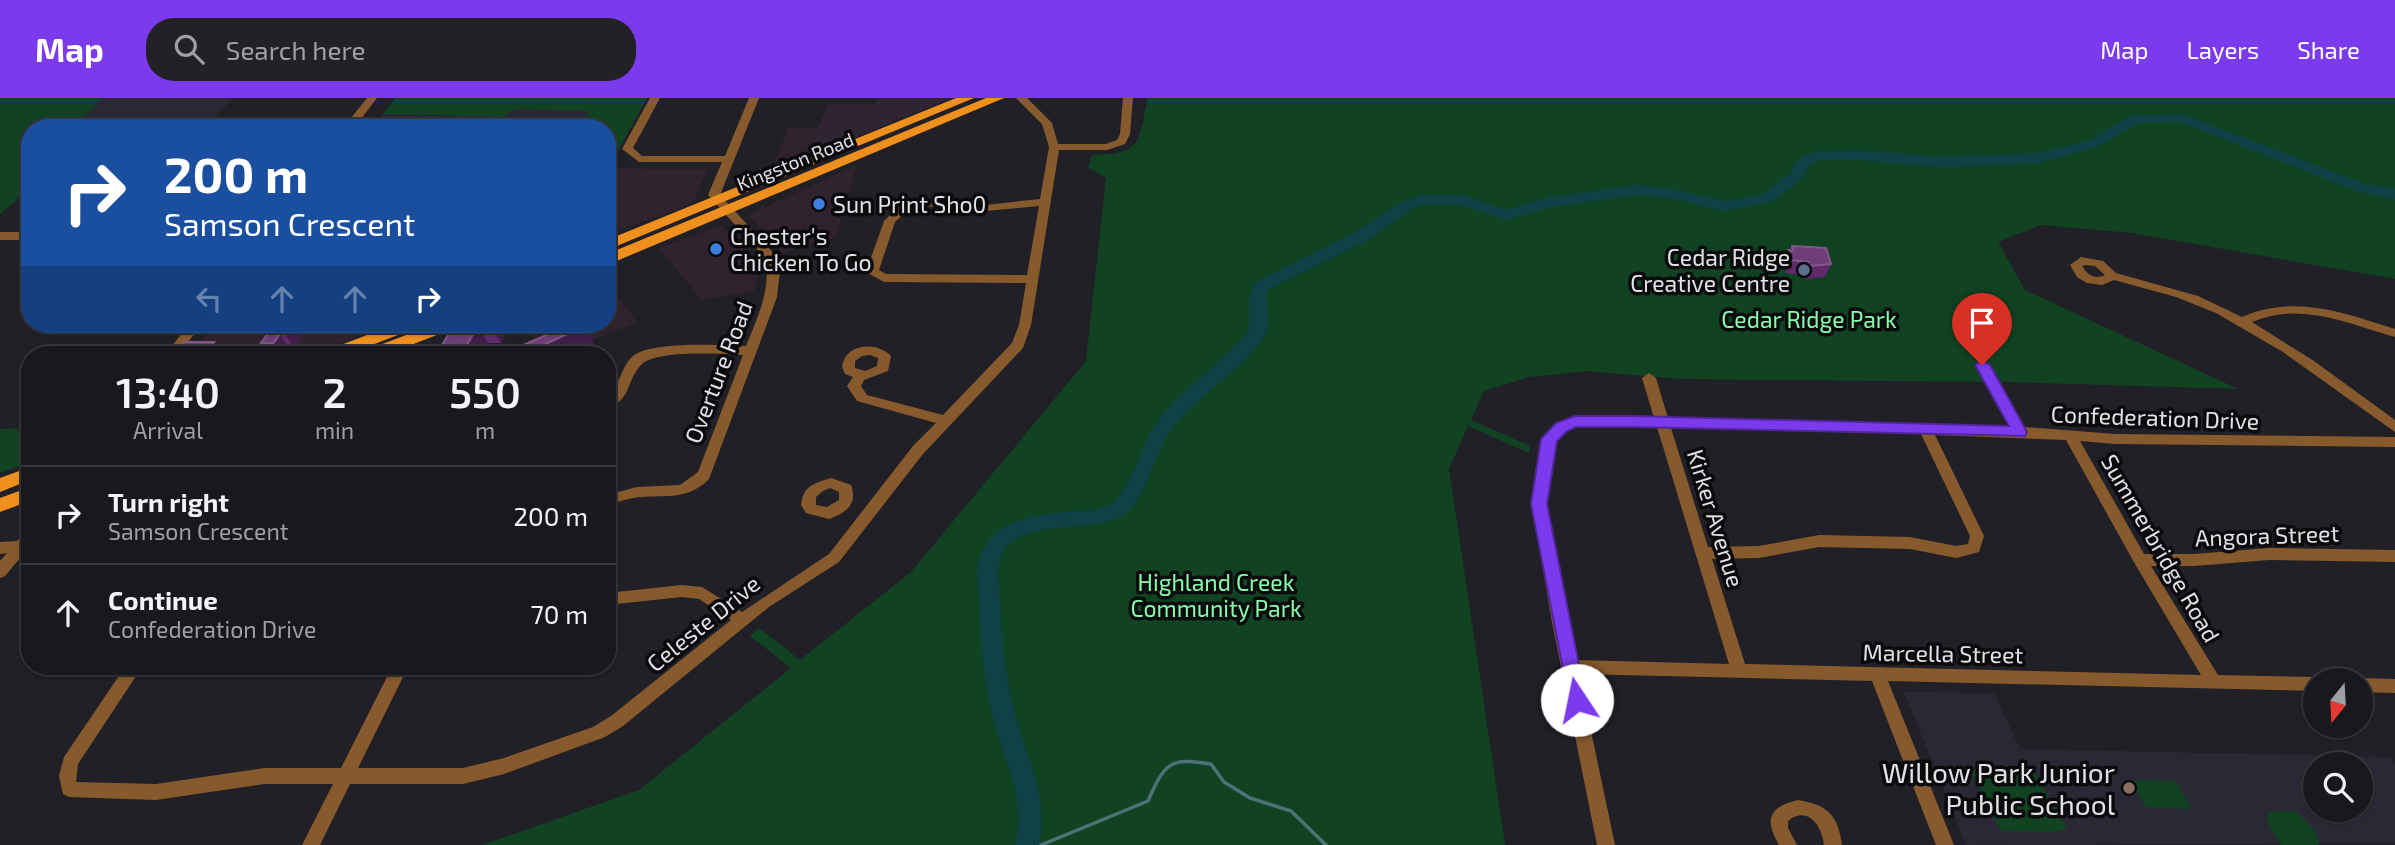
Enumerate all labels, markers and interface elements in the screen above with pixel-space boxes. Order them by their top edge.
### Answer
search box [146,18,636,81]
text: Map [35,29,104,69]
icon: search [170,30,208,68]
text: Search here [226,34,365,65]
text: Map [2100,35,2148,64]
text: Layers [2186,35,2259,64]
text: Share [2297,35,2360,64]
street label: Kingston Road [733,127,857,195]
text: 200 m [164,144,308,203]
icon: right [49,147,140,238]
place label: Sun Print Sho0 [833,190,986,218]
marker: Sun Print Sho0 [811,196,827,212]
text: Samson Crescent [164,204,415,242]
place label: Chester's Chicken To Go [730,222,872,276]
marker: Chester's Chicken To Go [708,241,724,257]
place label: Cedar Ridge Creative Centre [1630,243,1790,297]
marker: Cedar Ridge Creative Centre [1796,262,1812,278]
icon: left [190,280,228,318]
icon: ahead [263,280,301,318]
icon: ahead [336,280,374,318]
icon: right [409,280,447,318]
pin [1952,293,2012,365]
street label: Overture Road [678,297,758,447]
icon: arrive [1963,304,2001,342]
park label: Cedar Ridge Park [1721,305,1897,333]
text: 13:40 [116,366,220,416]
text: 2 [323,366,347,416]
text: 550 [449,366,521,416]
street label: Confederation Drive [2050,399,2260,435]
text: Arrival [133,416,203,444]
text: min [315,416,354,444]
text: m [475,416,495,444]
street label: Kirker Avenue [1682,446,1750,590]
street label: Summerbridge Road [2096,449,2226,647]
text: Turn right [108,486,229,517]
icon: right [49,496,87,534]
text: 200 m [513,500,588,531]
text: Samson Crescent [108,517,289,545]
street label: Angora Street [2194,518,2340,552]
park label: Highland Creek Community Park [1130,568,1302,622]
street label: Celeste Drive [641,569,765,677]
text: Continue [108,584,218,615]
icon: ahead [49,594,87,632]
text: 70 m [530,598,588,629]
text: Confederation Drive [108,615,316,643]
street label: Marcella Street [1863,638,2024,668]
position arrow [1540,663,1614,737]
north arrow [2303,668,2373,738]
map controls [2303,668,2373,822]
button: search [2303,752,2373,822]
place label: Willow Park Junior Public School [1882,755,2116,821]
marker: Willow Park Junior Public School [2121,780,2137,796]

